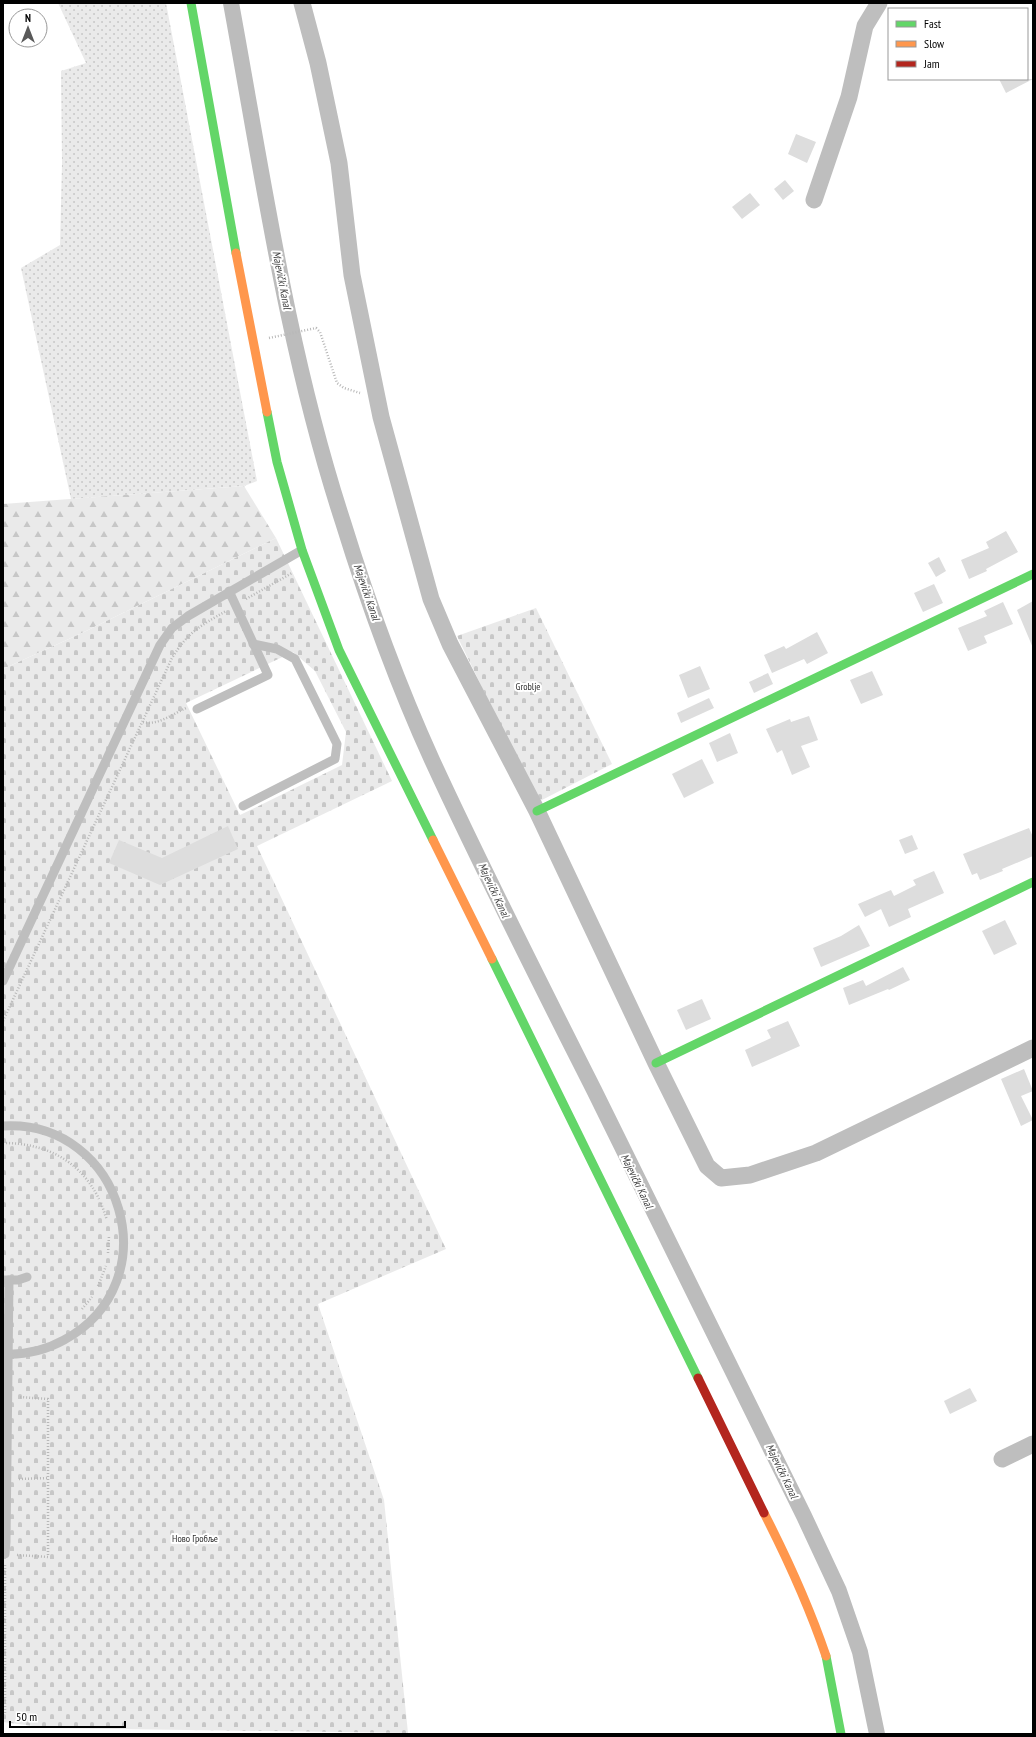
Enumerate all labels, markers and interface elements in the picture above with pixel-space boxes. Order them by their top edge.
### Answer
north arrow [8,8,48,48]
legend [888,8,1028,80]
text: N [25,11,31,25]
text: Fast [924,16,942,31]
text: Slow [924,36,945,51]
text: Jam [923,56,940,71]
water label: Majevički Kanal [269,250,295,312]
water label: Majevički Kanal [351,562,384,624]
park label: Groblje [516,680,540,693]
water label: Majevički Kanal [475,860,513,921]
water label: Majevički Kanal [618,1151,657,1212]
water label: Majevički Kanal [763,1441,802,1502]
park label: Ново Гробље [172,1532,218,1545]
scale bar [10,1703,125,1729]
text: 50 m [16,1709,37,1724]

